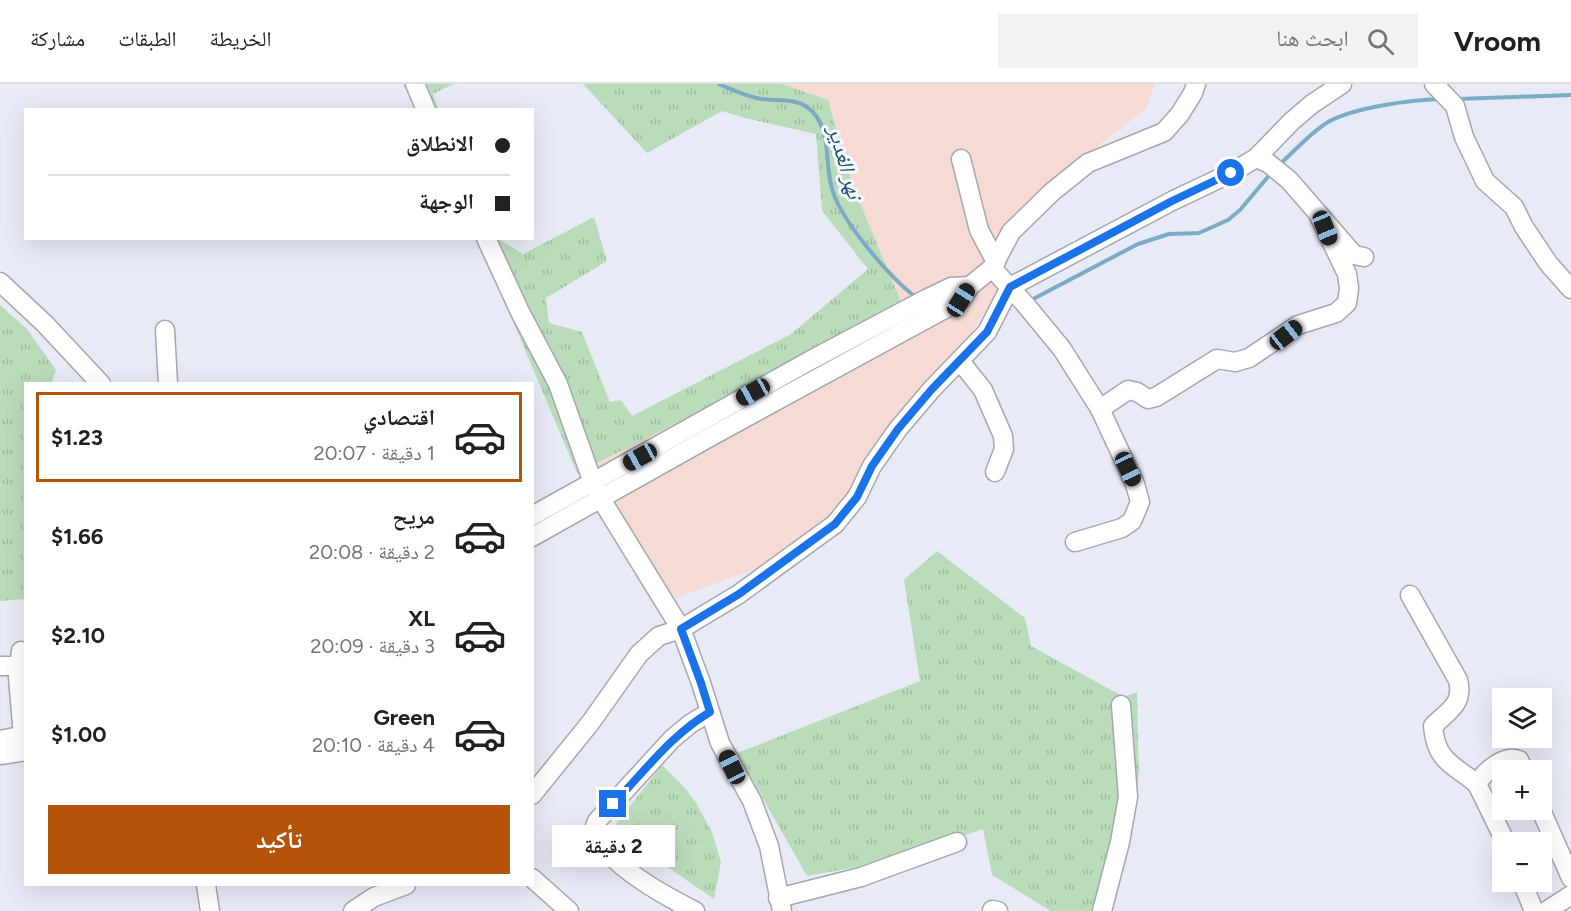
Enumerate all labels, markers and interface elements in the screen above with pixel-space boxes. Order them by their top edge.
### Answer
search box [998,14,1418,68]
text: Vroom [1454,24,1541,58]
text: ابحث هنا [1276,25,1349,52]
icon: search [1364,25,1397,58]
text: مشاركة [30,26,85,51]
text: الطبقات [118,26,177,51]
text: الخريطة [210,26,271,51]
water label: نهر الغدير [822,121,870,205]
text: الانطلاق [406,130,474,157]
route start [1217,159,1244,186]
text: الوجهة [419,188,474,215]
car [1310,208,1340,248]
car [944,280,978,320]
car [1266,317,1306,353]
car [733,375,773,409]
text: اقتصادي [363,404,435,431]
icon: car [453,410,507,464]
text: $1.23 [51,424,103,451]
car [620,440,660,474]
text: 1 دقيقة · 20:07 [314,441,435,465]
car [1112,449,1144,489]
text: مريح [392,503,435,530]
icon: car [453,509,507,563]
text: $1.66 [51,523,103,550]
text: 2 دقيقة · 20:08 [309,540,435,564]
text: XL [408,605,435,632]
icon: car [453,608,507,662]
text: $2.10 [51,622,105,649]
text: 3 دقيقة · 20:09 [310,634,435,658]
map controls [1492,688,1552,892]
button: layers [1492,688,1552,748]
text: Green [373,704,435,731]
icon: car [453,707,507,761]
text: $1.00 [51,721,106,748]
text: 4 دقيقة · 20:10 [312,733,435,757]
car [716,747,748,787]
button: + [1492,760,1552,820]
route end [599,790,626,817]
button: تأكيد [48,805,510,874]
callout: 2 دقيقة [552,825,674,867]
button: − [1492,832,1552,892]
text: 2 دقيقة [584,834,643,858]

